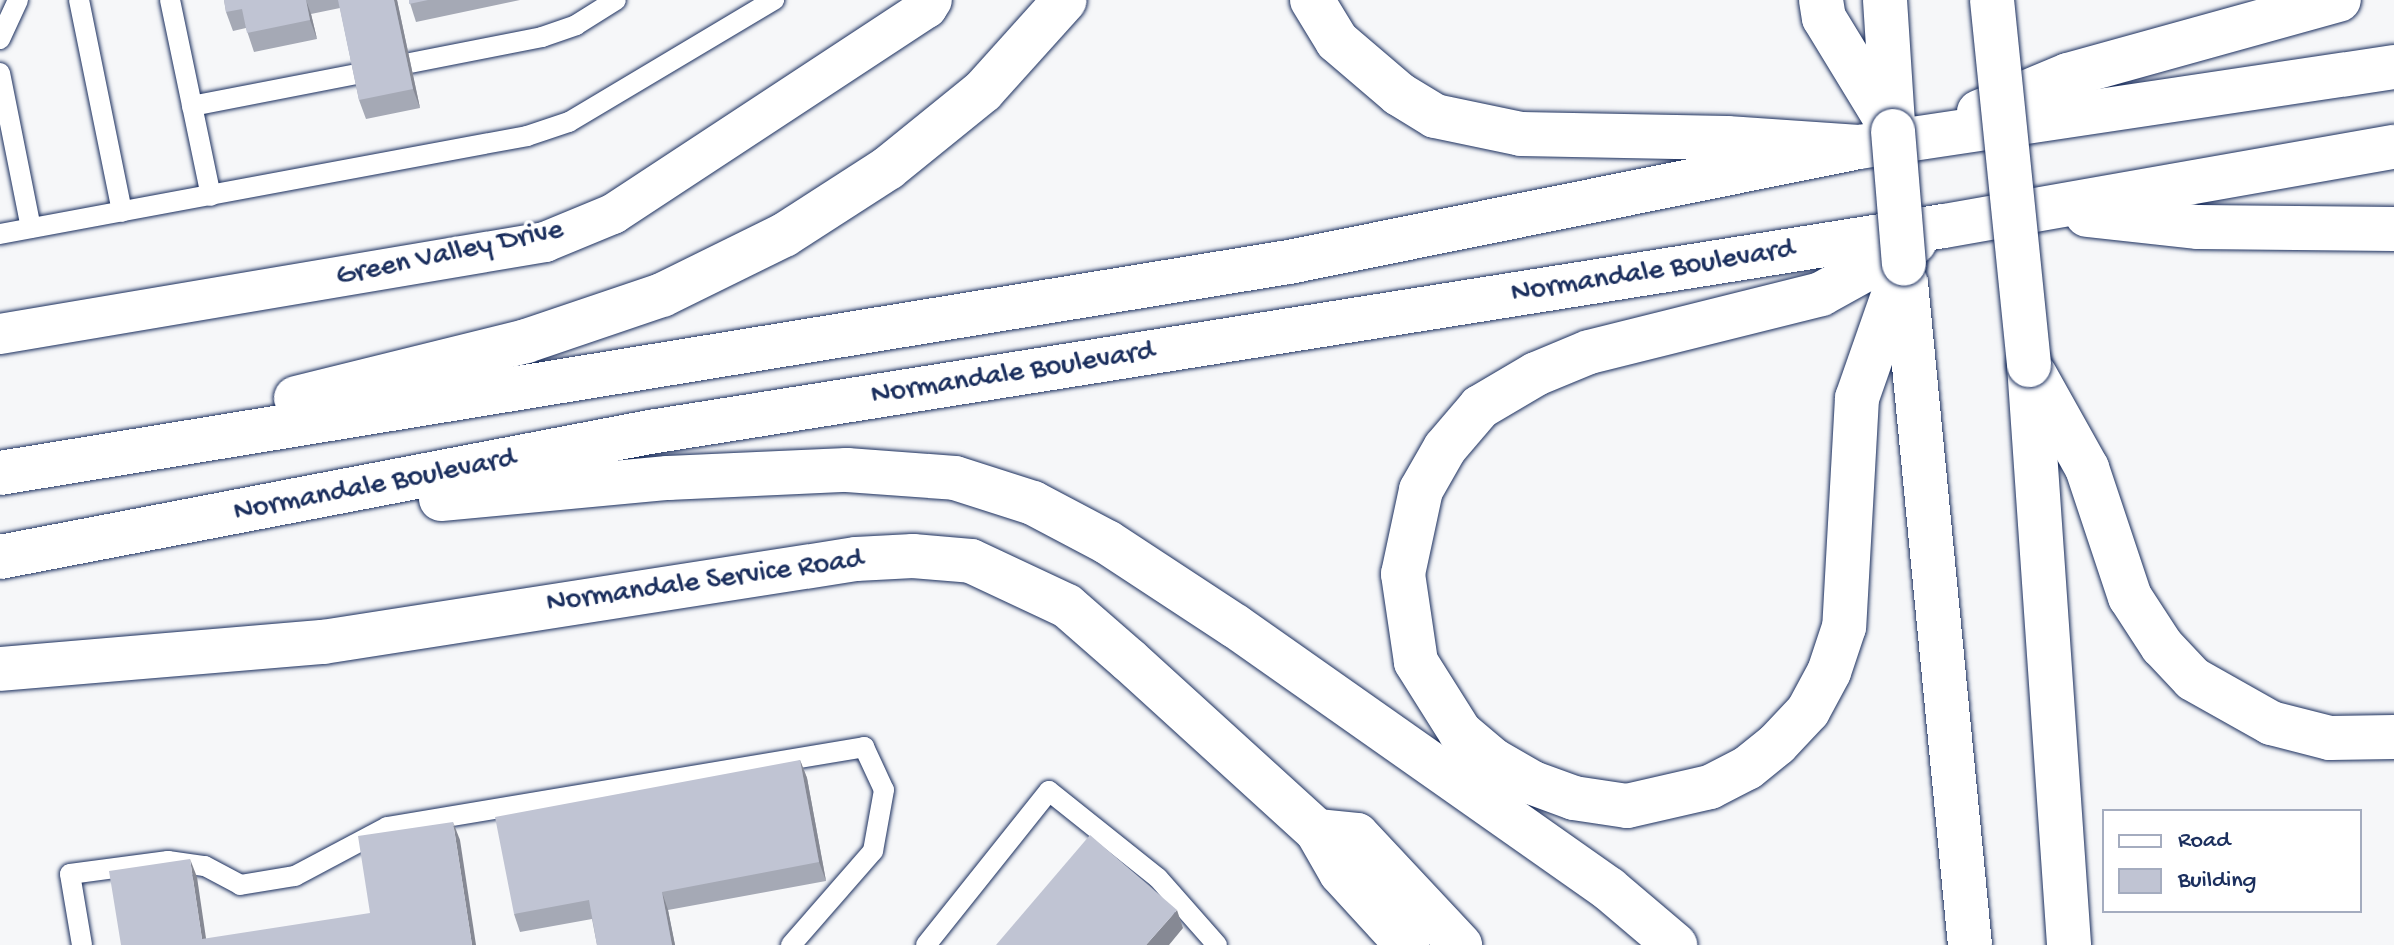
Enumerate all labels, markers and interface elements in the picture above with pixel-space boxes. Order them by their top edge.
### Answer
street label: Green Valley Drive [333,213,567,297]
street label: Normandale Boulevard [1509,233,1797,313]
street label: Normandale Boulevard [869,335,1157,415]
street label: Normandale Boulevard [231,442,519,532]
street label: Normandale Service Road [544,543,866,623]
legend [2102,809,2362,913]
text: Road [2178,827,2230,856]
text: Building [2178,867,2256,896]

